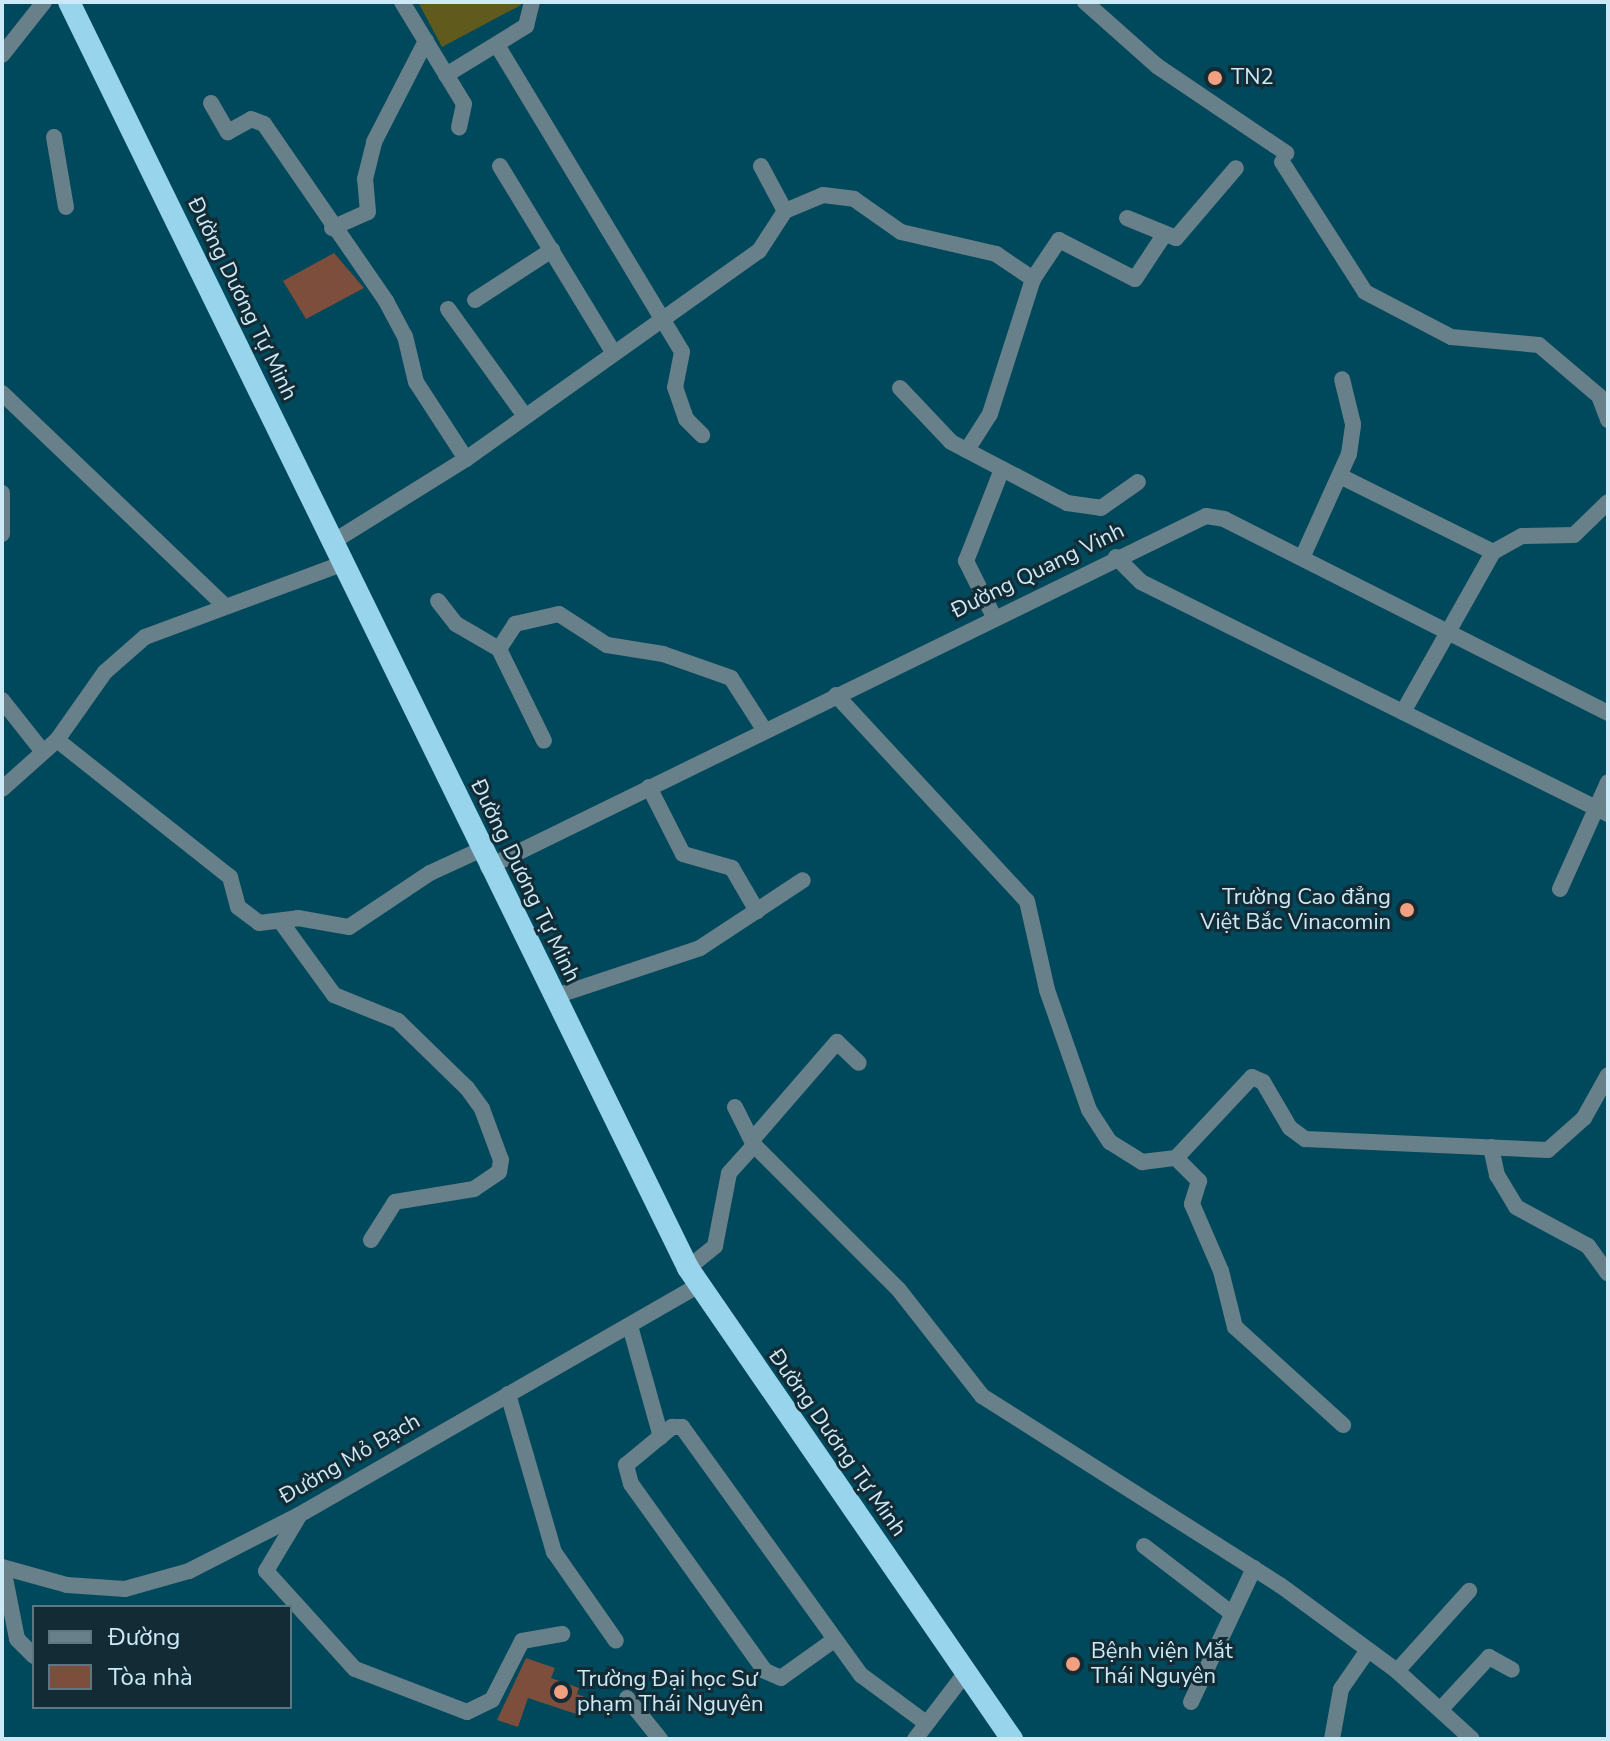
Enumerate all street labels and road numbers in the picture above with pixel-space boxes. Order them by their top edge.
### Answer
street label: Đường Dương Tự Minh [181,193,303,405]
street label: Đường Quang Vinh [947,518,1129,624]
street label: Đường Dương Tự Minh [464,775,586,987]
street label: Đường Dương Tự Minh [762,1344,912,1542]
street label: Đường Mỏ Bạch [275,1408,425,1510]

